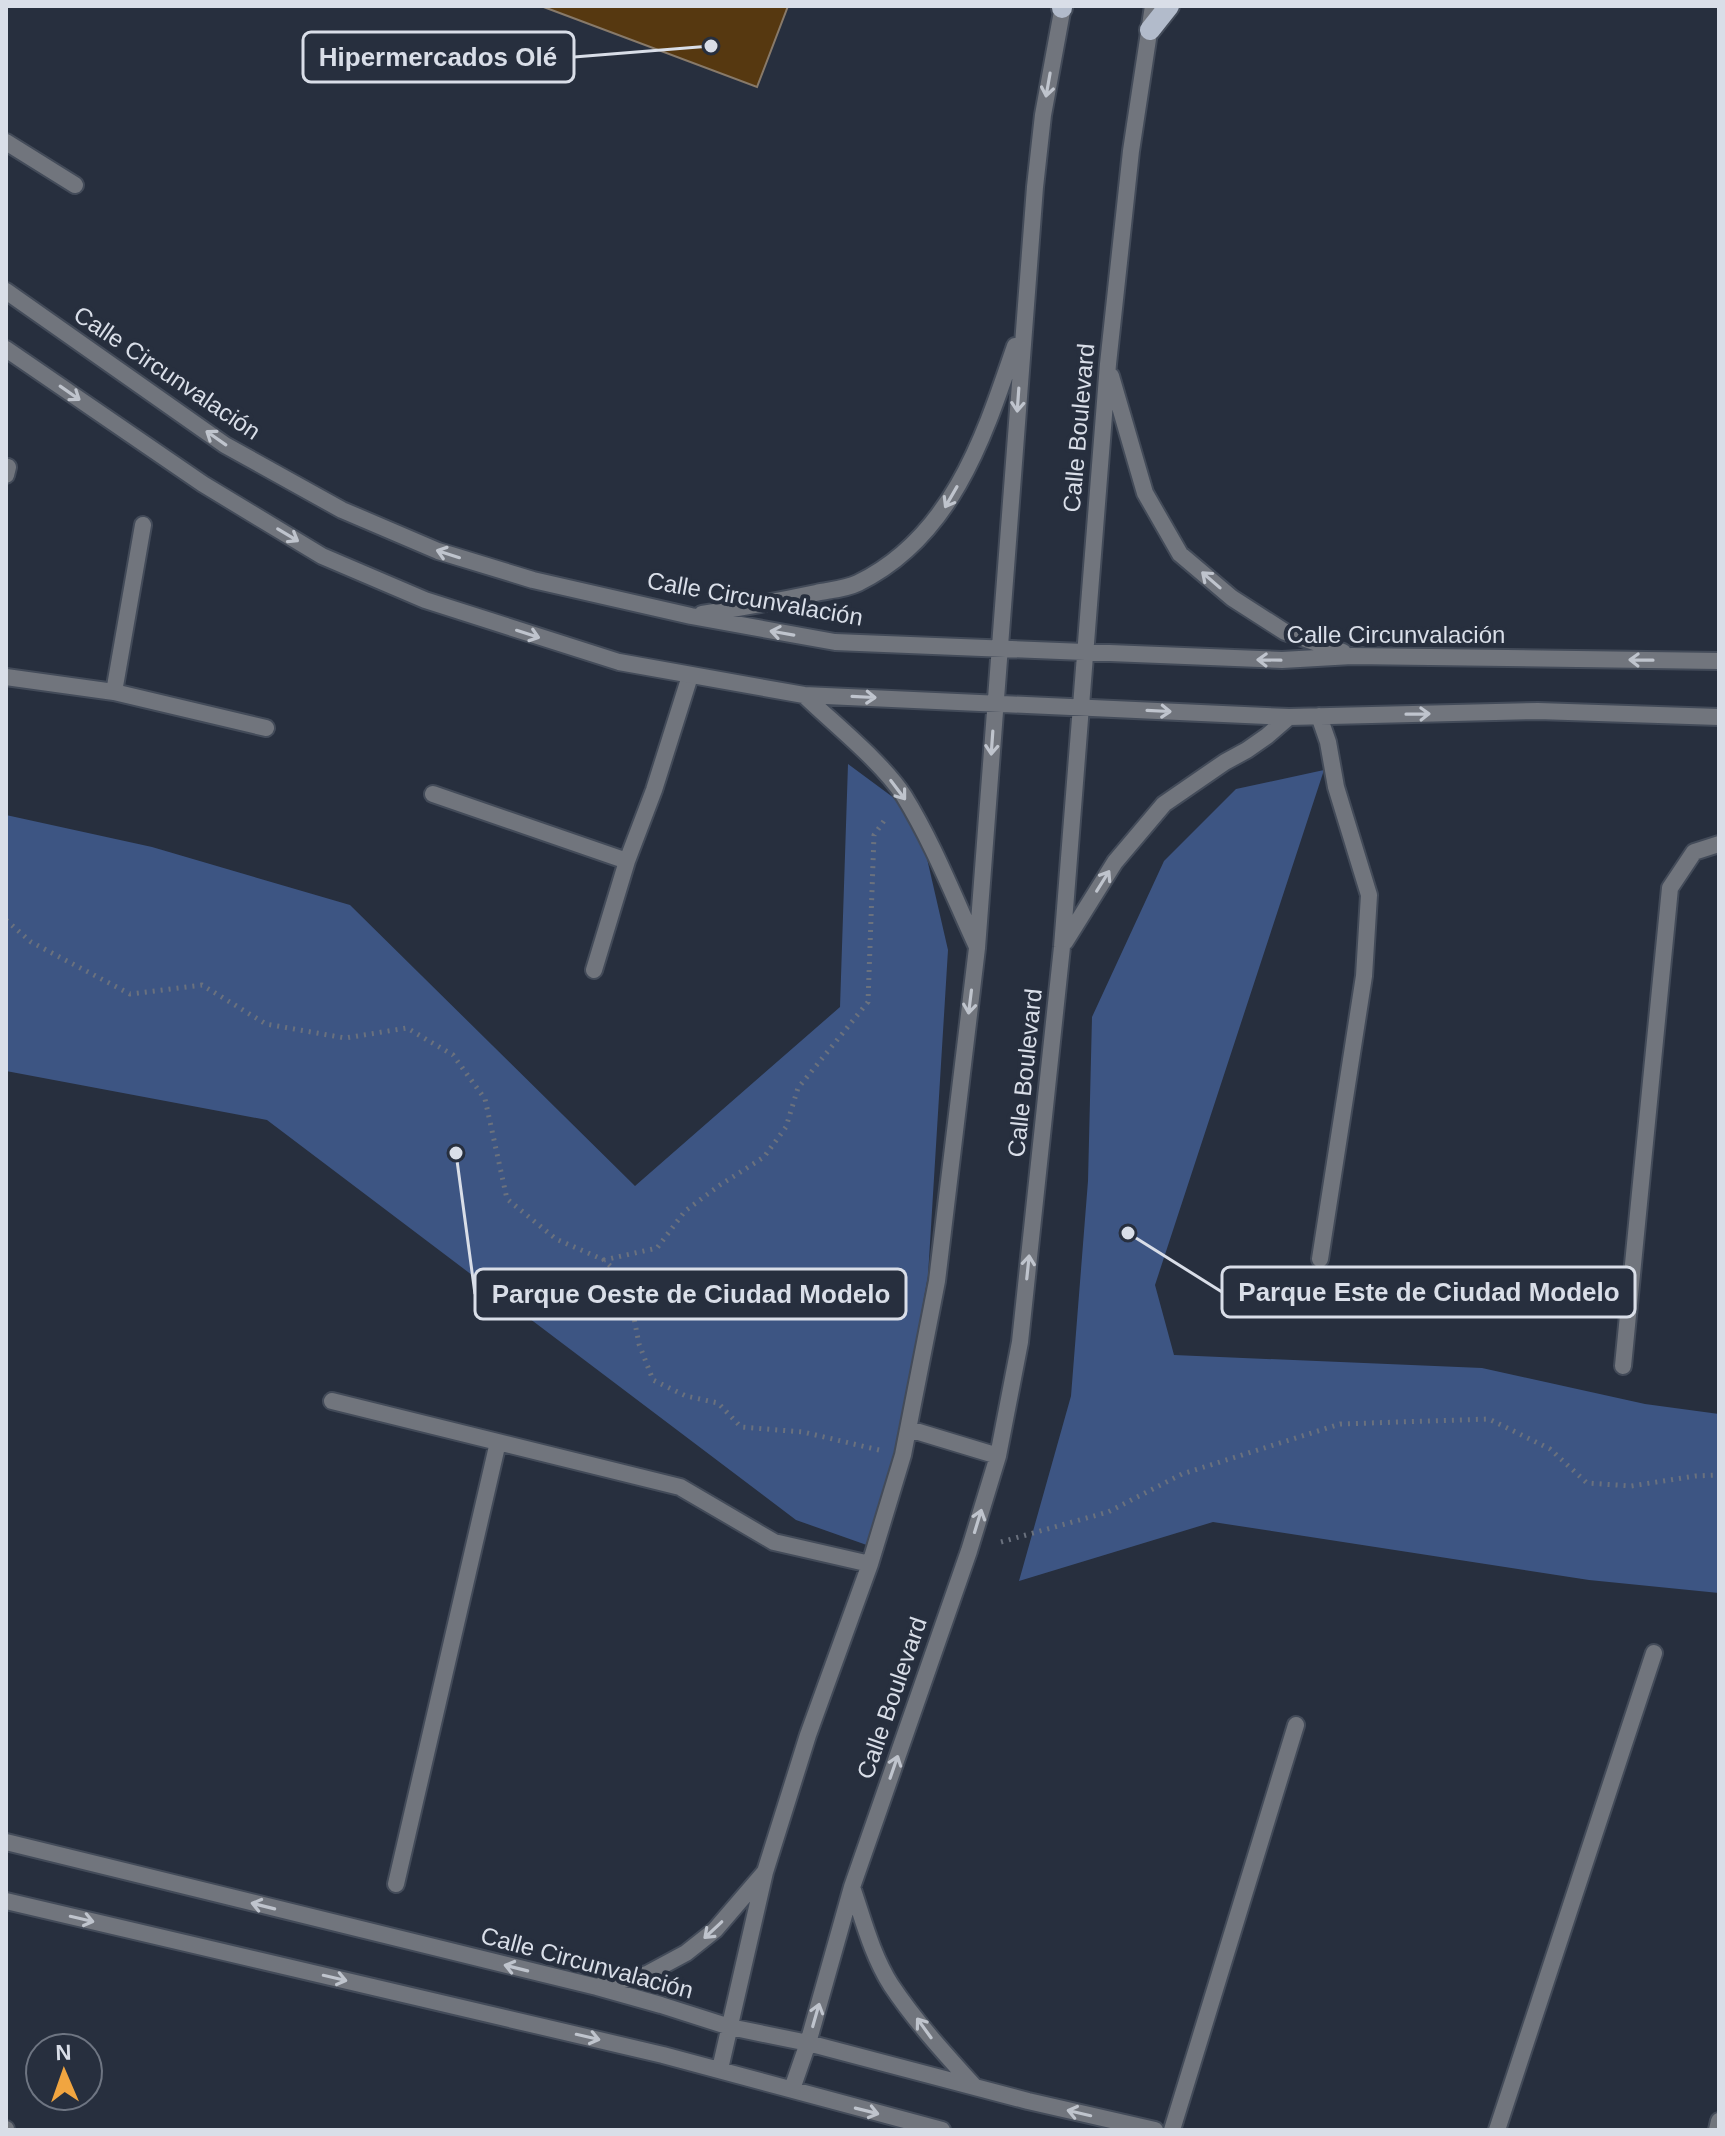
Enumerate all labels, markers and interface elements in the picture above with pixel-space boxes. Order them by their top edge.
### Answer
callout: Hipermercados Olé [303,32,574,82]
text: Hipermercados Olé [319,42,557,72]
one-way arrow [1040,72,1055,97]
street label: Calle Circunvalación [69,300,266,445]
street label: Calle Boulevard [1058,342,1099,514]
one-way arrow [58,385,80,401]
one-way arrow [1010,386,1025,412]
one-way arrow [205,430,227,446]
one-way arrow [943,484,958,508]
one-way arrow [276,527,299,543]
one-way arrow [435,546,461,561]
street label: Calle Circunvalación [645,566,865,631]
one-way arrow [1201,571,1222,589]
street label: Calle Circunvalación [1287,621,1505,648]
one-way arrow [770,624,795,639]
one-way arrow [515,627,540,642]
one-way arrow [1256,652,1283,667]
one-way arrow [1628,652,1655,668]
one-way arrow [850,690,877,705]
one-way arrow [1145,704,1172,719]
one-way arrow [1404,706,1431,721]
one-way arrow [984,729,999,756]
one-way arrow [889,779,906,800]
one-way arrow [1096,870,1112,893]
street label: Calle Boulevard [1002,987,1047,1159]
one-way arrow [963,988,978,1015]
one-way arrow [1021,1254,1036,1280]
callout: Parque Este de Ciudad Modelo [1222,1267,1635,1317]
callout: Parque Oeste de Ciudad Modelo [475,1269,906,1319]
text: Parque Este de Ciudad Modelo [1238,1277,1620,1307]
text: Parque Oeste de Ciudad Modelo [492,1279,890,1309]
one-way arrow [972,1509,986,1534]
street label: Calle Boulevard [851,1613,932,1782]
one-way arrow [887,1755,902,1780]
one-way arrow [251,1898,277,1913]
one-way arrow [69,1912,94,1927]
street label: Calle Circunvalación [478,1921,696,2004]
one-way arrow [704,1921,724,1939]
one-way arrow [503,1960,529,1975]
one-way arrow [322,1971,348,1986]
one-way arrow [809,2002,824,2028]
one-way arrow [915,2018,932,2040]
one-way arrow [575,2030,601,2045]
north arrow [24,2032,104,2112]
text: N [55,2040,72,2065]
one-way arrow [853,2104,879,2119]
one-way arrow [1067,2105,1093,2120]

